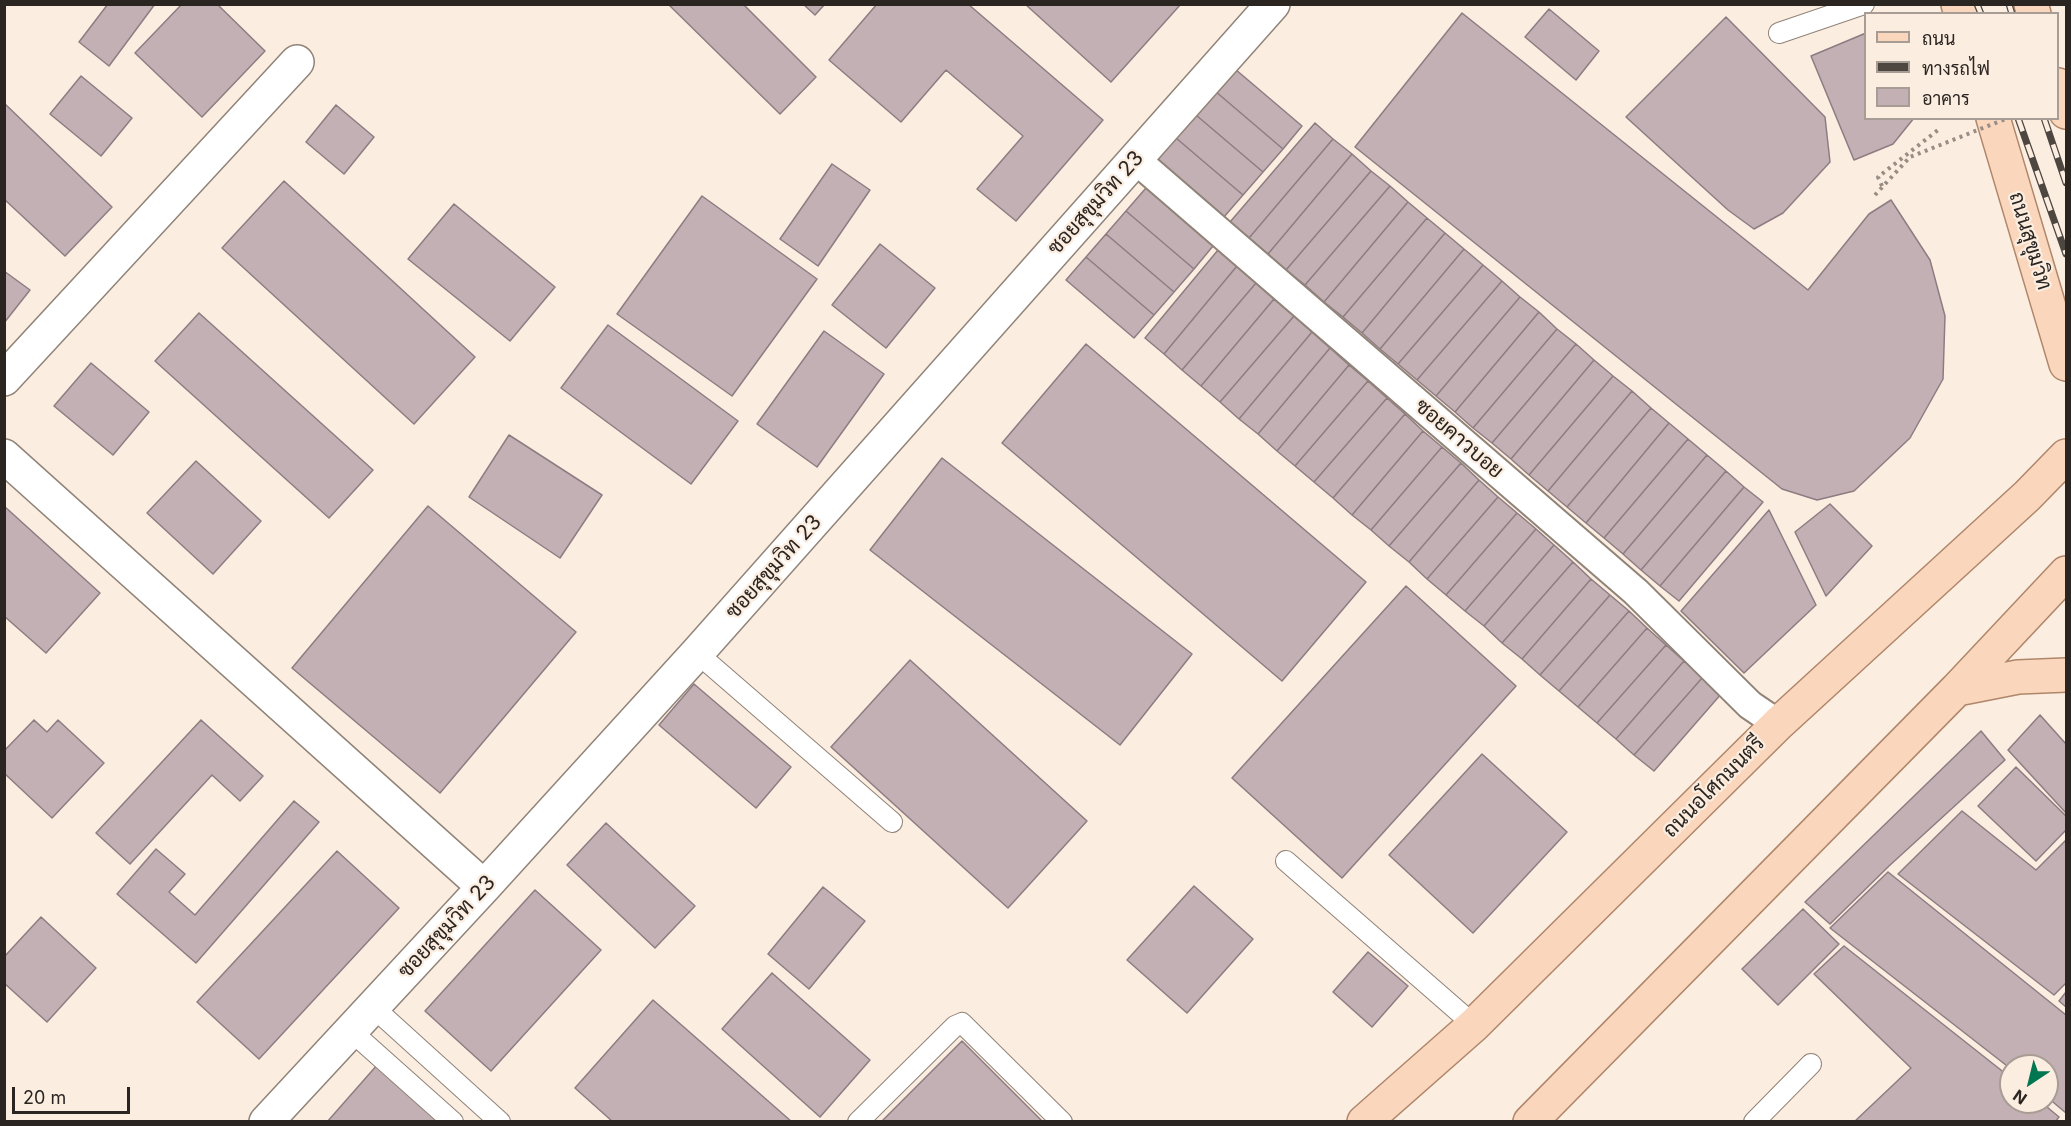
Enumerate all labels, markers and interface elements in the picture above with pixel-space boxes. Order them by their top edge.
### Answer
legend [1864,12,2059,120]
text: ถนน [1922,28,1955,49]
text: ทางรถไฟ [1922,58,1990,79]
text: อาคาร [1922,88,1970,109]
street label: ซอยสุขุมวิท 23 [1043,146,1149,260]
street label: ถนนสุขุมวิท [2003,189,2057,293]
street label: ซอยคาวบอย [1410,394,1508,484]
street label: ซอยสุขุมวิท 23 [721,510,827,624]
street label: ถนนอโศกมนตรี [1658,731,1770,843]
street label: ซอยสุขุมวิท 23 [393,870,501,984]
north arrow [1999,1054,2059,1114]
scale bar [15,1075,134,1113]
text: N [2009,1085,2031,1109]
text: 20 m [23,1087,66,1108]

